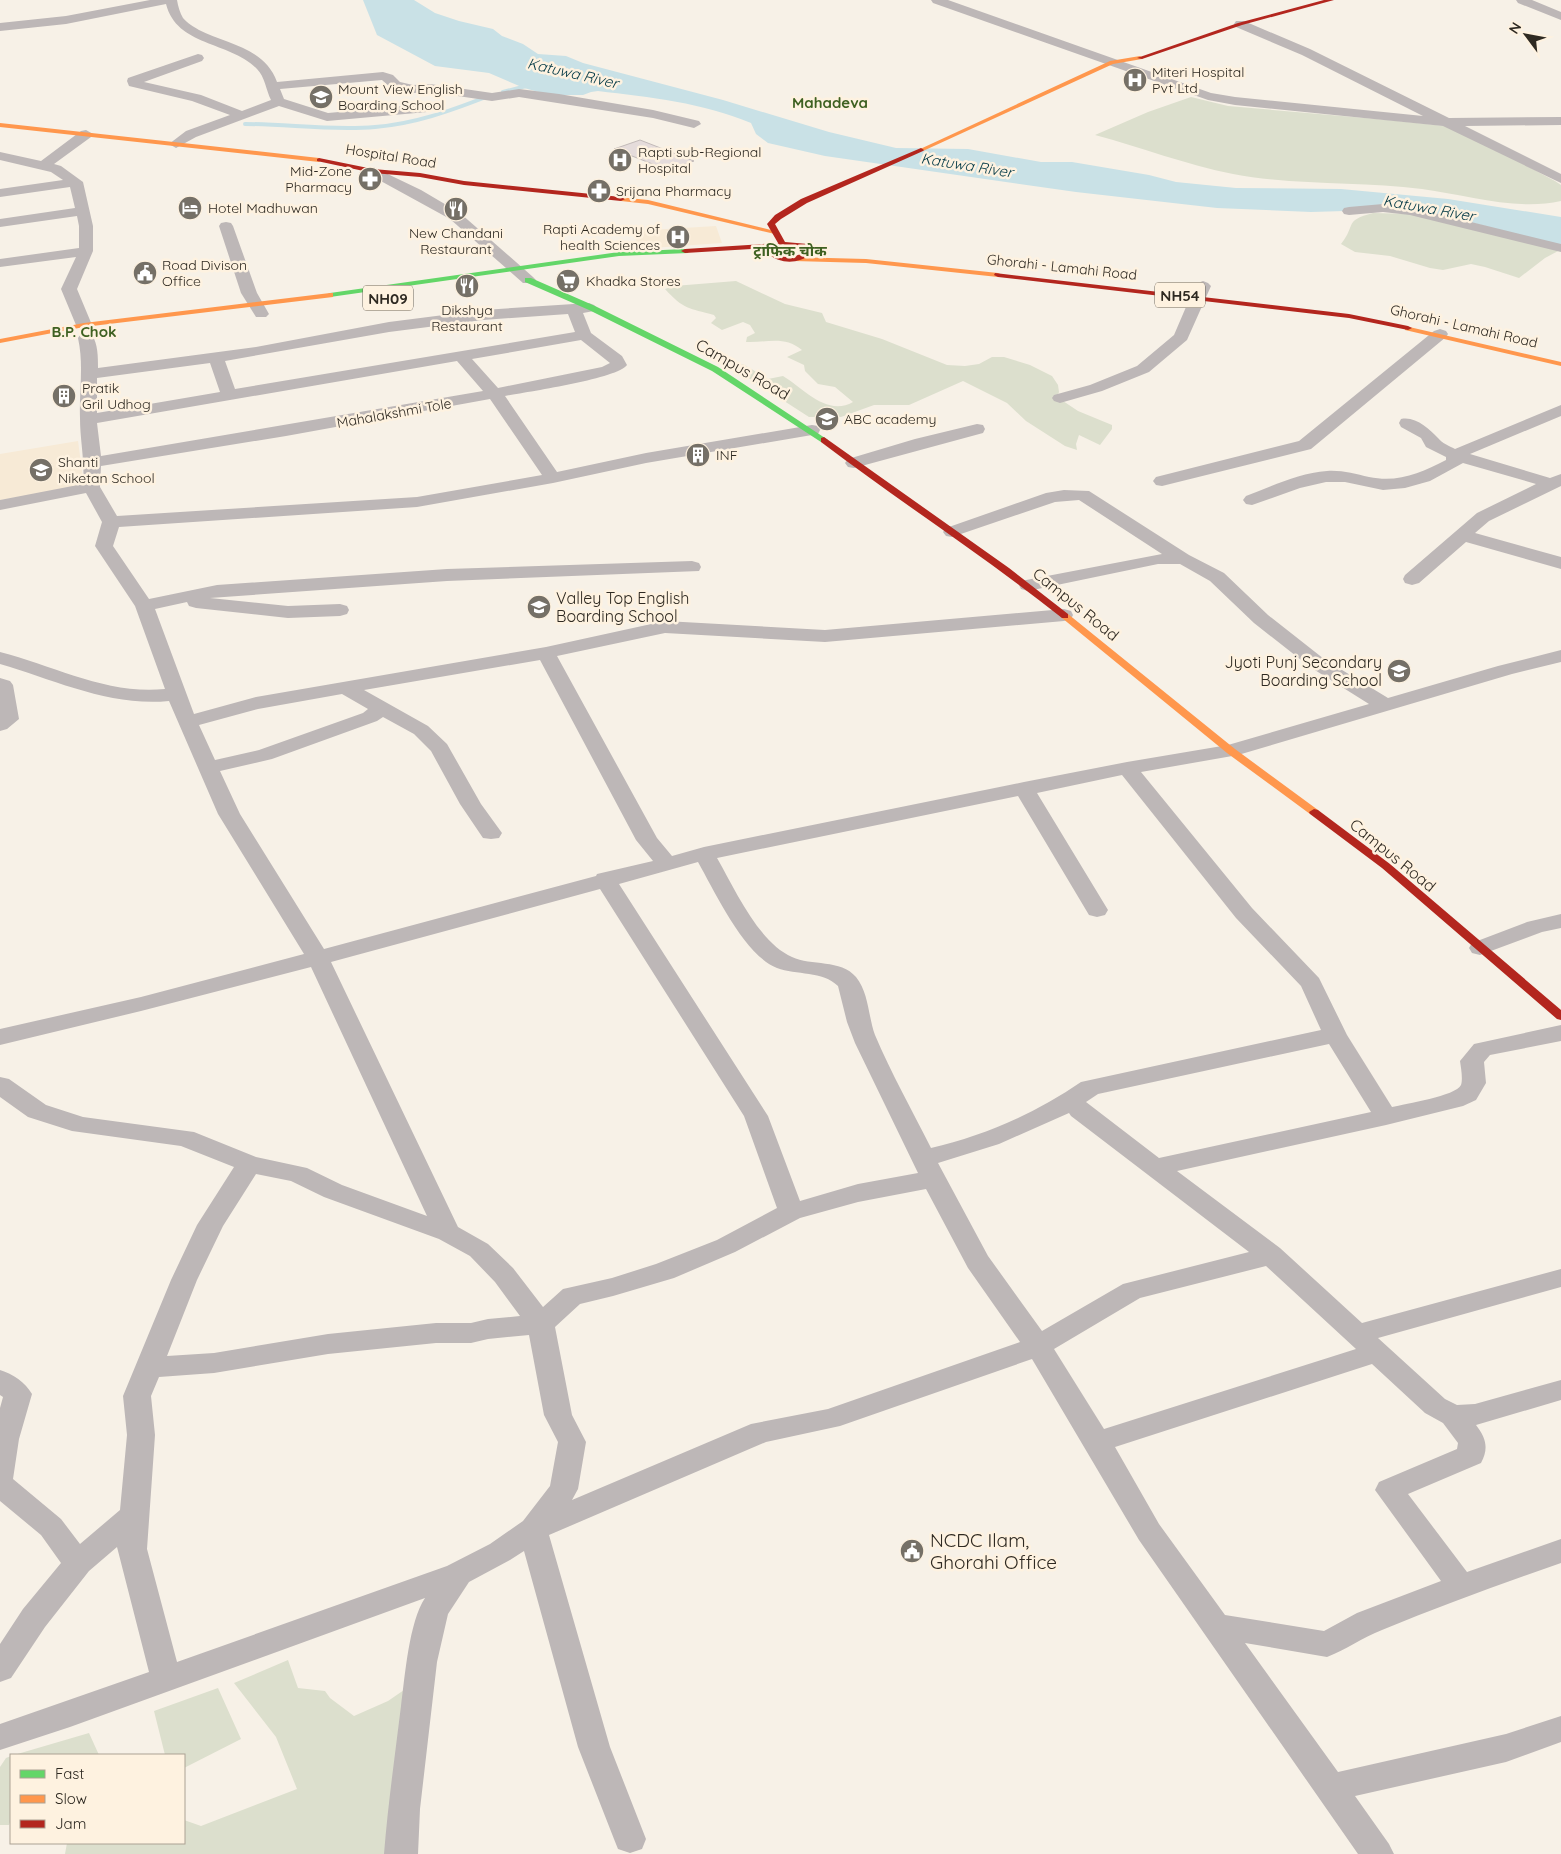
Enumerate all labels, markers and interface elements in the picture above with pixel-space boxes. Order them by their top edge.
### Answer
north arrow [1501,10,1551,60]
text: N [1505,19,1525,37]
water label: Katuwa River [526,53,622,93]
place label: Miteri Hospital Pvt Ltd [1152,63,1244,97]
hospital icon: Miteri Hospital Pvt Ltd [1122,67,1148,93]
place label: Mount View English Boarding School [338,80,463,114]
school or university icon: Mount View English Boarding School [308,84,334,110]
district label: Mahadeva [792,93,868,112]
street label: Hospital Road [344,140,438,172]
place label: Rapti sub-Regional Hospital [638,143,762,177]
hospital icon: Rapti sub-Regional Hospital [607,147,633,173]
water label: Katuwa River [920,148,1016,182]
place label: Mid-Zone Pharmacy [285,162,352,196]
pharmacy icon: Mid-Zone Pharmacy [357,166,383,192]
pharmacy icon: Srijana Pharmacy [586,178,612,204]
place label: Srijana Pharmacy [616,182,732,200]
water label: Katuwa River [1382,191,1478,226]
hotel icon: Hotel Madhuwan [177,195,203,221]
restaurant icon: New Chandani Restaurant [443,196,469,222]
place label: Hotel Madhuwan [208,199,318,217]
place label: Rapti Academy of health Sciences [543,220,660,254]
place label: New Chandani Restaurant [409,224,503,258]
hospital icon: Rapti Academy of health Sciences [665,224,691,250]
district label: ट्राफिक चोक [753,241,827,260]
street label: Ghorahi - Lamahi Road [986,250,1138,284]
place label: Road Divison Office [162,256,247,290]
public building icon: Road Divison Office [132,260,158,286]
supermarket icon: Khadka Stores [555,268,581,294]
place label: Khadka Stores [586,272,681,290]
restaurant icon: Dikshya Restaurant [454,273,480,299]
road number: NH54 [1155,282,1205,308]
road number: NH09 [363,286,413,310]
street label: Ghorahi - Lamahi Road [1389,300,1539,352]
place label: Dikshya Restaurant [431,301,503,335]
district label: B.P. Chok [51,322,117,341]
street label: Campus Road [692,334,794,404]
place label: Pratik Gril Udhog [82,379,151,413]
building icon: Pratik Gril Udhog [51,383,77,409]
street label: Mahalakshmi Tole [335,394,453,432]
school or university icon: ABC academy [814,406,840,432]
place label: ABC academy [844,410,936,428]
building icon: INF [685,442,711,468]
place label: INF [716,446,738,464]
place label: Shanti Niketan School [58,453,155,487]
school or university icon: Shanti Niketan School [28,457,54,483]
street label: Campus Road [1029,563,1123,645]
place label: Valley Top English Boarding School [556,588,689,626]
school or university icon: Valley Top English Boarding School [526,594,552,620]
place label: Jyoti Punj Secondary Boarding School [1225,652,1382,690]
school or university icon: Jyoti Punj Secondary Boarding School [1386,658,1412,684]
street label: Campus Road [1346,814,1440,896]
place label: NCDC Ilam, Ghorahi Office [930,1528,1057,1574]
public building icon: NCDC Ilam, Ghorahi Office [899,1538,925,1564]
legend [10,1754,185,1844]
text: Fast [55,1764,84,1783]
text: Slow [55,1789,87,1808]
text: Jam [55,1814,86,1833]

